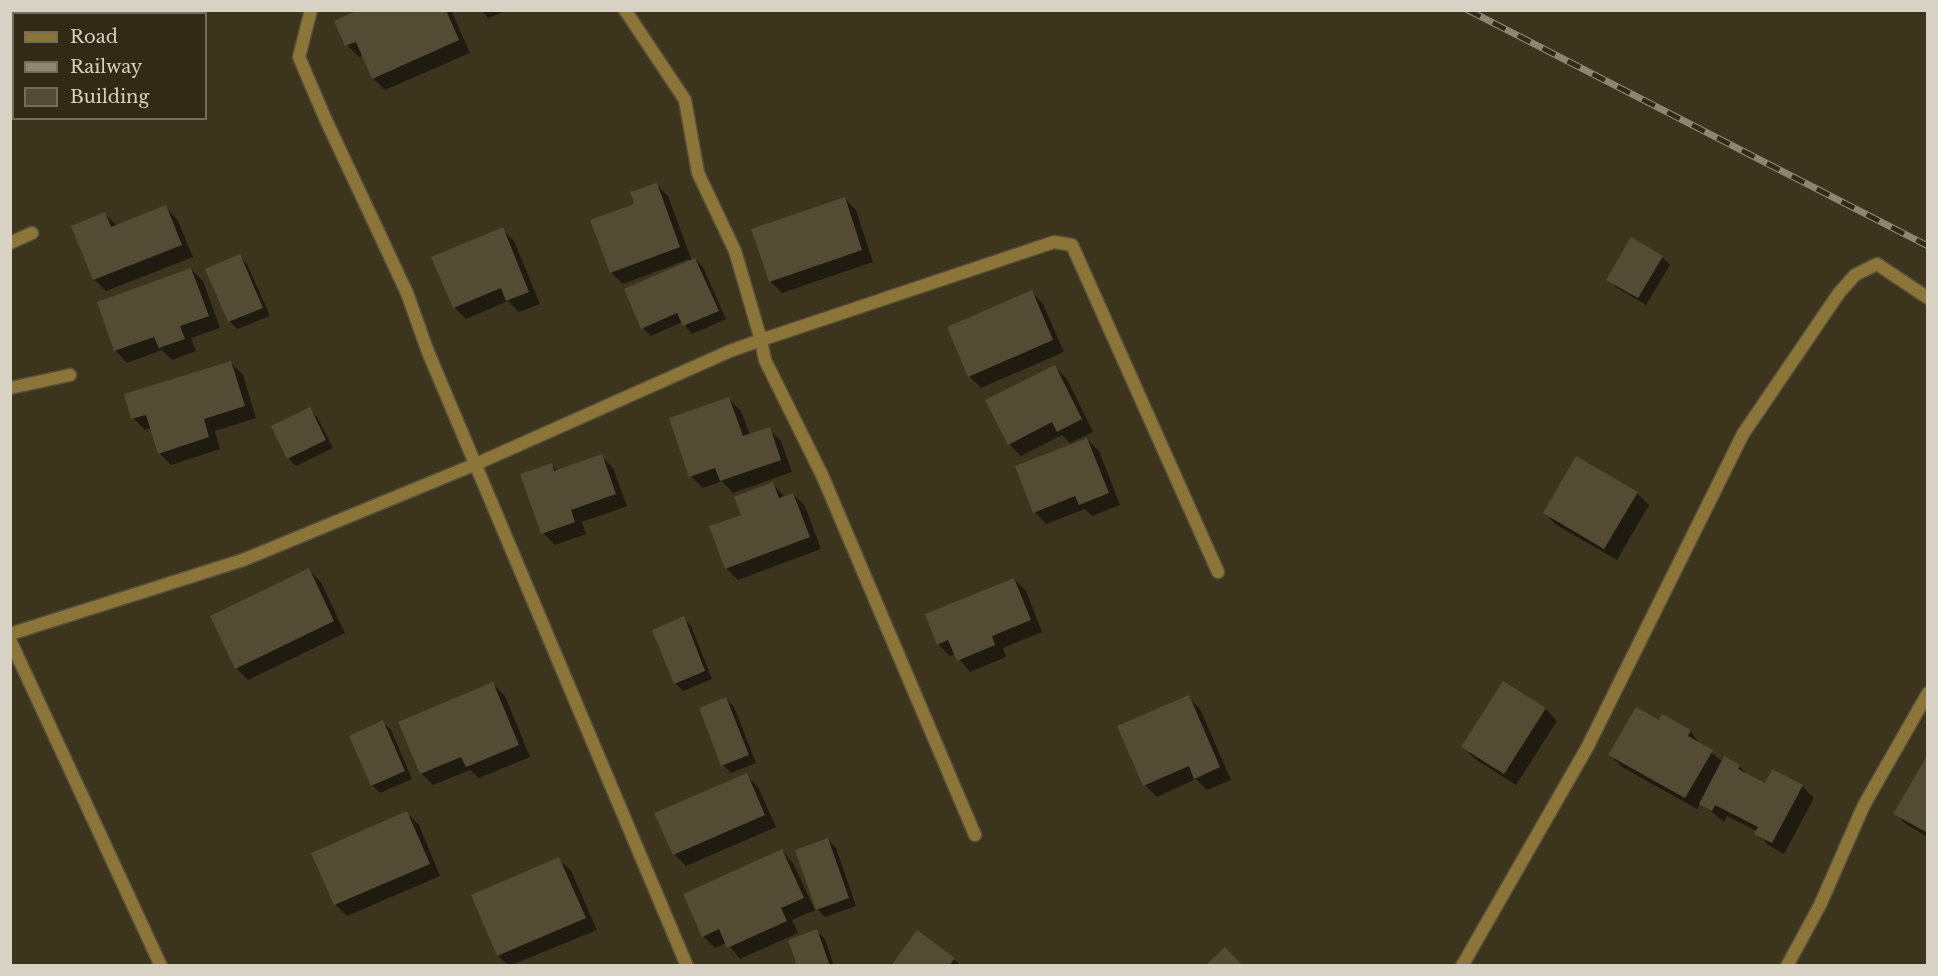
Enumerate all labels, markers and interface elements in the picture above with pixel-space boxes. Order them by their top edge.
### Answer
legend [12,12,207,120]
text: Road [70,26,118,48]
text: Railway [70,56,142,78]
text: Building [70,86,149,108]

